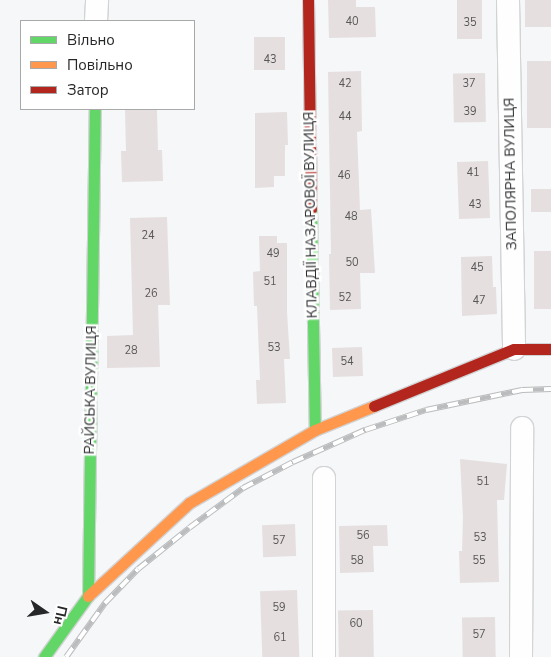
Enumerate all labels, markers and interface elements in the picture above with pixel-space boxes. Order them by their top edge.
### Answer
house number: 40 [345,15,359,29]
house number: 35 [463,16,477,30]
legend [20,20,195,110]
text: Вільно [67,30,115,50]
house number: 43 [263,53,277,67]
text: Повільно [67,55,133,75]
house number: 42 [338,77,352,91]
house number: 37 [462,77,476,91]
text: Затор [67,80,109,100]
street label: ЗАПОЛЯРНА ВУЛИЦЯ [501,98,521,250]
house number: 39 [463,105,477,119]
house number: 44 [338,110,352,124]
street label: КЛАВДІЇ НАЗАРОВОЇ ВУЛИЦЯ [301,112,321,318]
house number: 41 [466,166,480,180]
house number: 46 [337,169,351,183]
house number: 43 [468,198,482,212]
house number: 48 [344,210,358,224]
house number: 24 [141,229,155,243]
house number: 49 [266,247,280,261]
house number: 50 [345,256,359,270]
house number: 45 [470,261,484,275]
house number: 51 [263,275,277,289]
house number: 26 [144,287,158,301]
house number: 52 [338,291,352,305]
house number: 47 [472,294,486,308]
street label: РАЙСЬКА ВУЛИЦЯ [81,325,101,455]
house number: 53 [267,341,281,355]
house number: 28 [124,344,138,358]
house number: 54 [340,355,354,369]
house number: 51 [476,475,490,489]
house number: 56 [356,529,370,543]
house number: 53 [473,531,487,545]
house number: 57 [272,534,286,548]
house number: 58 [350,554,364,568]
house number: 55 [472,554,486,568]
north arrow [20,587,70,637]
house number: 59 [272,601,286,615]
text: Пн [49,604,72,627]
house number: 60 [349,617,363,631]
house number: 57 [472,628,486,642]
house number: 61 [273,631,287,645]

